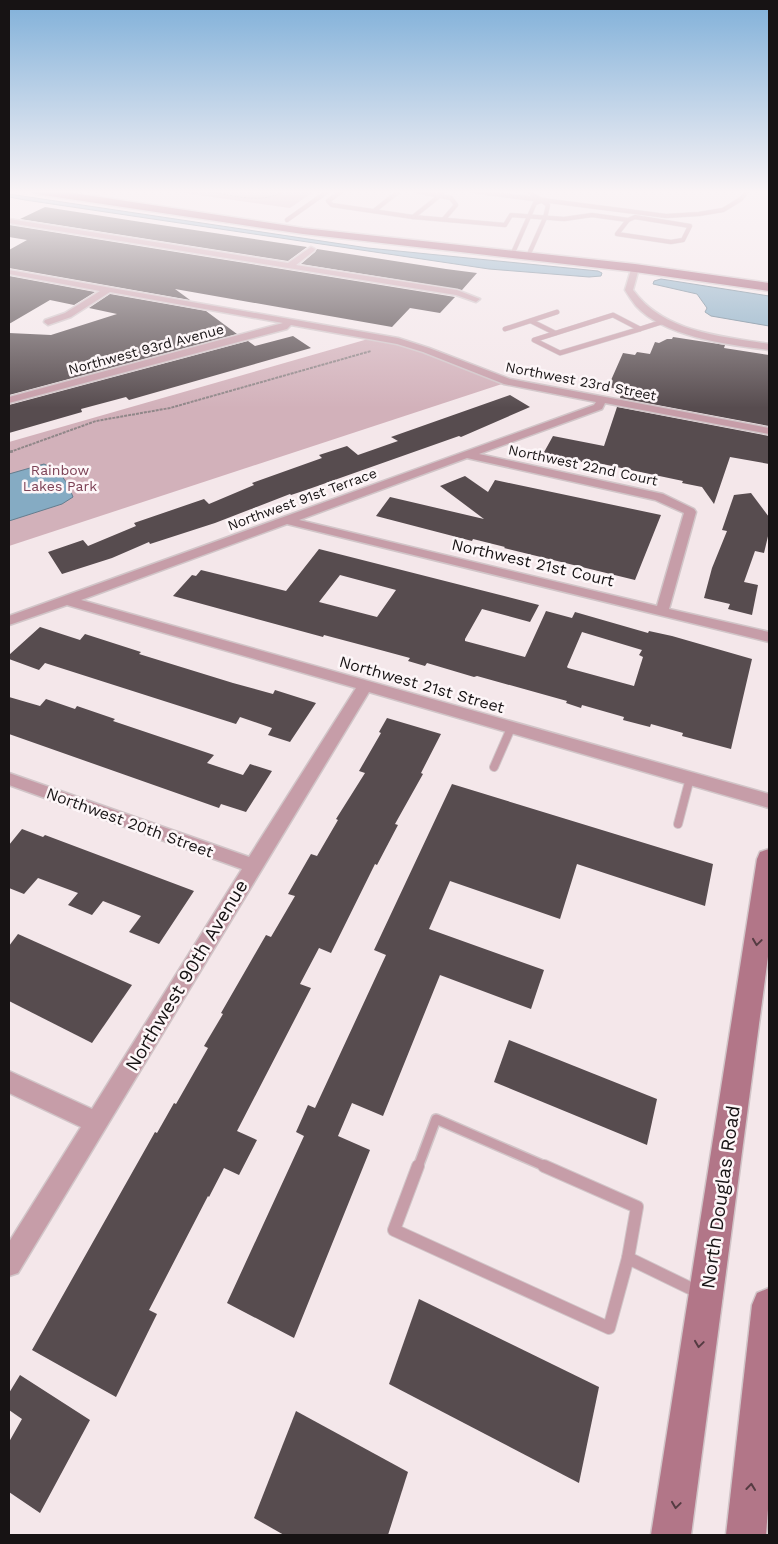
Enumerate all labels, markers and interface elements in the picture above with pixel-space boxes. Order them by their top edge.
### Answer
street label: Northwest 93rd Avenue [66,321,226,377]
street label: Northwest 23rd Street [504,359,658,404]
street label: Northwest 22nd Court [507,441,659,489]
park label: Rainbow Lakes Park [23,462,97,494]
street label: Northwest 91st Terrace [225,465,379,533]
street label: Northwest 21st Court [450,535,616,590]
street label: Northwest 21st Street [337,652,507,717]
street label: Northwest 20th Street [44,783,216,862]
street label: Northwest 90th Avenue [120,875,253,1075]
one-way arrow [752,938,763,946]
street label: North Douglas Road [696,1104,745,1290]
one-way arrow [694,1340,705,1348]
one-way arrow [745,1482,756,1490]
one-way arrow [671,1500,681,1509]

